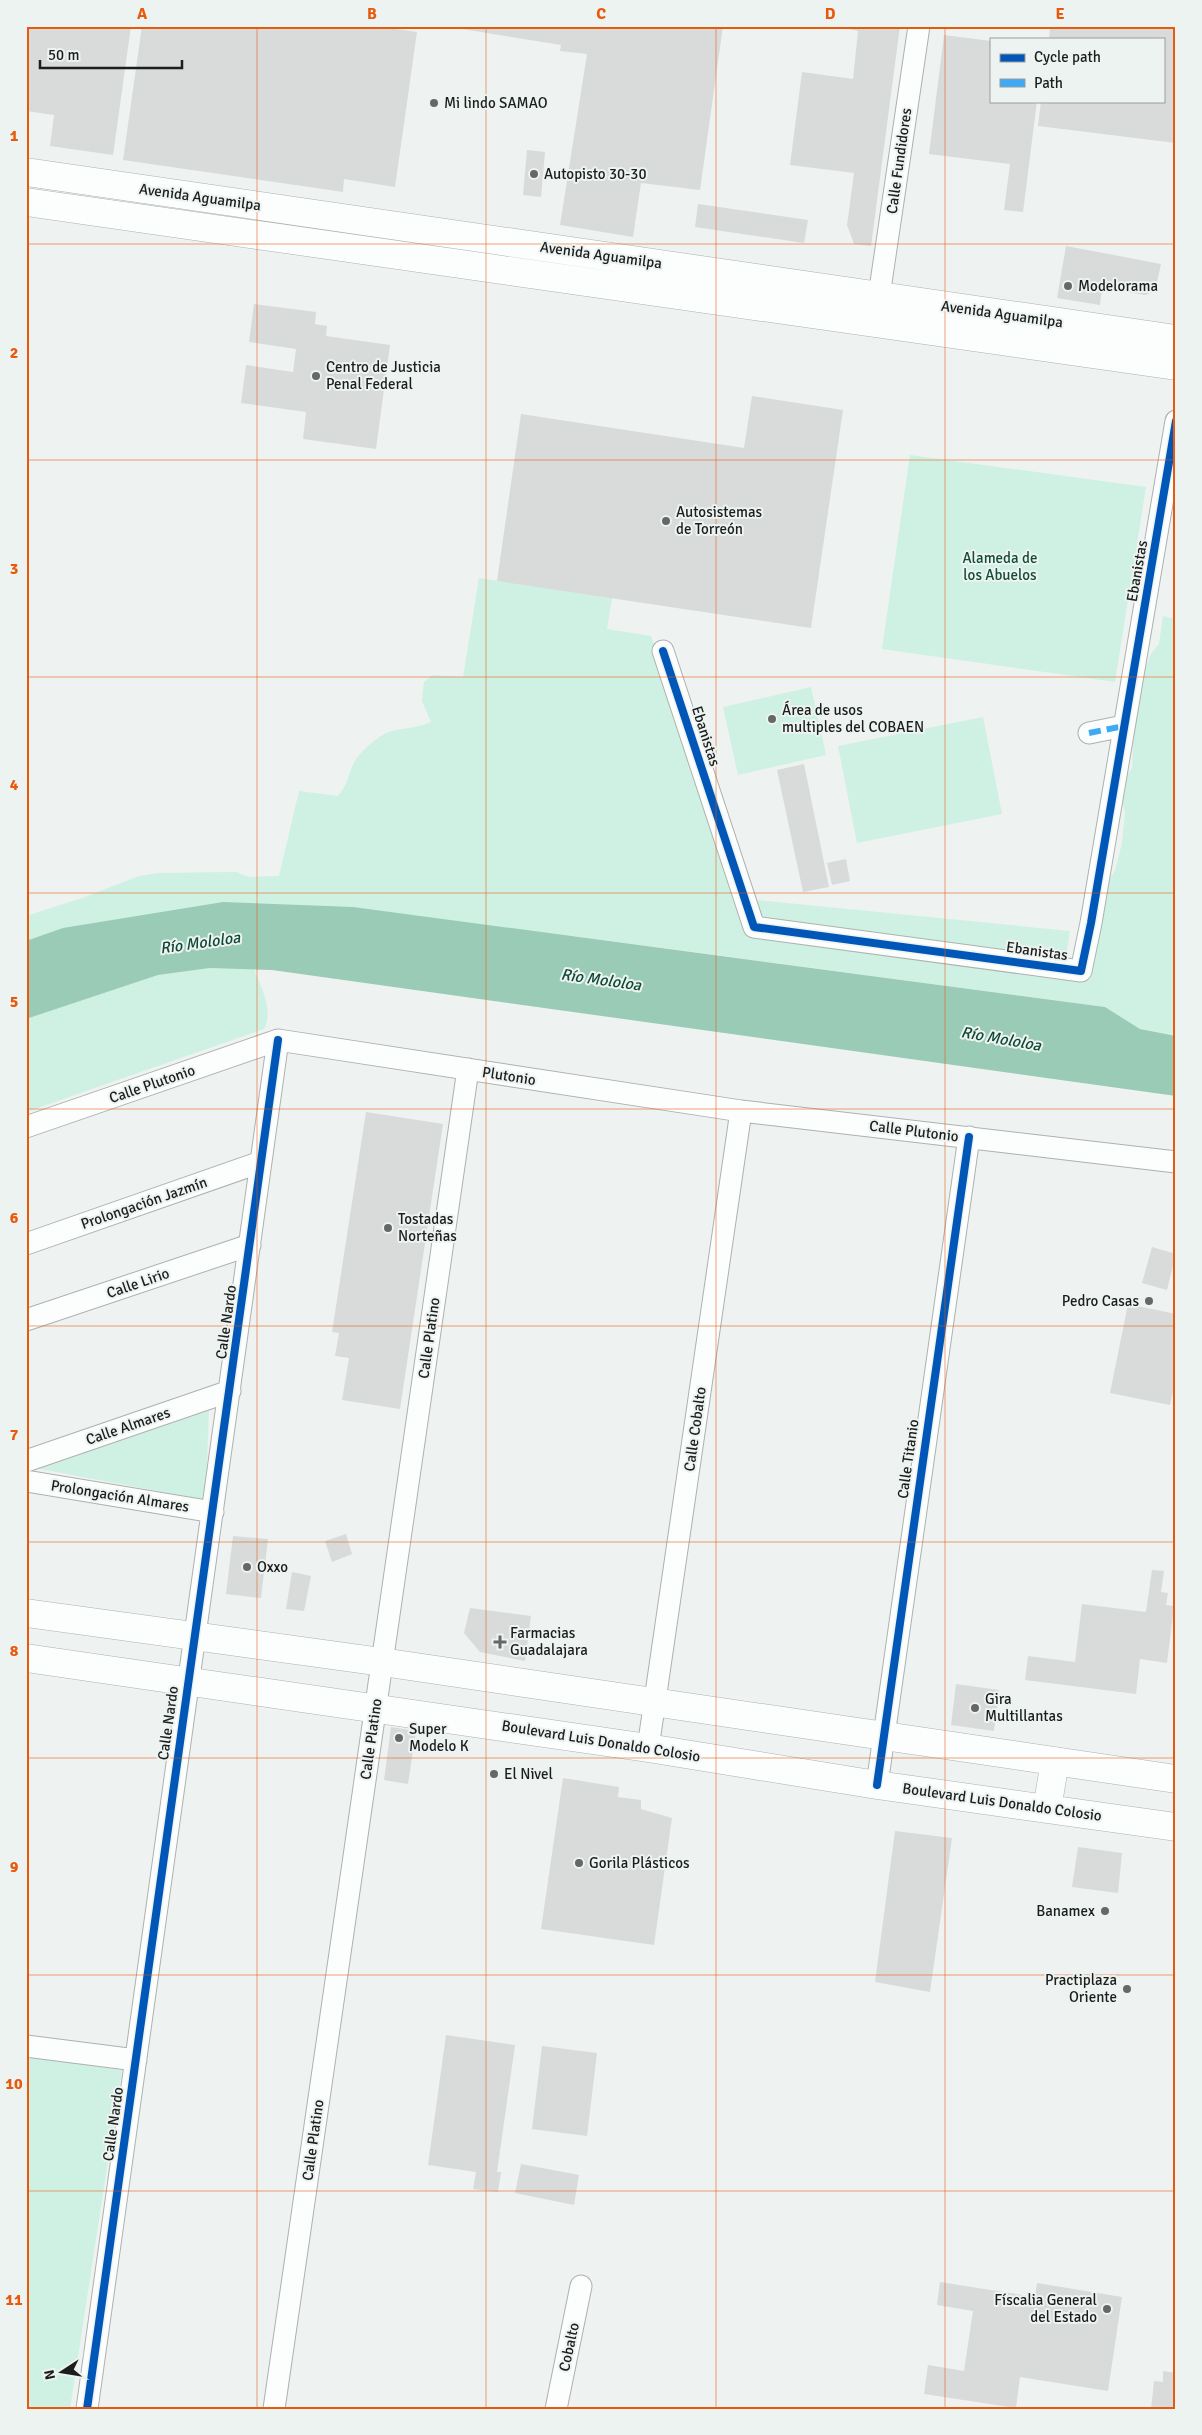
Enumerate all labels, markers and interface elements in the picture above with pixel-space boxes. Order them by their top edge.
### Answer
text: A [137,4,148,24]
text: B [367,4,377,24]
text: C [596,4,606,24]
text: D [825,4,836,24]
text: E [1055,4,1065,24]
scale bar [40,38,182,70]
legend [990,38,1164,102]
text: 50 m [48,46,79,64]
text: Cycle path [1034,48,1101,66]
text: Path [1034,74,1063,92]
place label: Mi lindo SAMAO [444,94,548,112]
marker: Mi lindo SAMAO [428,97,440,109]
street label: Calle Fundidores [883,106,915,215]
text: 1 [10,126,19,146]
place label: Autopisto 30-30 [544,165,647,183]
marker: Autopisto 30-30 [528,168,540,180]
street label: Avenida Aguamilpa [138,180,262,214]
street label: Avenida Aguamilpa [539,238,663,272]
place label: Modelorama [1078,277,1158,295]
marker: Modelorama [1062,280,1074,292]
street label: Avenida Aguamilpa [940,297,1064,331]
text: 2 [10,343,18,363]
place label: Centro de Justicia Penal Federal [326,358,441,393]
marker: Centro de Justicia Penal Federal [310,370,322,382]
place label: Autosistemas de Torreón [676,503,763,538]
marker: Autosistemas de Torreón [660,515,672,527]
street label: Ebanistas [1123,538,1151,603]
park label: Alameda de los Abuelos [963,549,1037,584]
text: 3 [10,559,18,579]
place label: Área de usos multiples del COBAEN [782,700,924,736]
street label: Ebanistas [688,704,724,769]
marker: Área de usos multiples del COBAEN [766,713,778,725]
text: 4 [10,775,19,795]
water label: Río Mololoa [159,927,242,959]
street label: Ebanistas [1005,938,1069,964]
water label: Río Mololoa [560,964,643,996]
text: 5 [10,992,18,1012]
water label: Río Mololoa [959,1022,1043,1056]
street label: Calle Plutonio [107,1061,198,1107]
street label: Plutonio [481,1063,537,1089]
street label: Calle Plutonio [868,1117,960,1145]
street label: Prolongación Jazmín [78,1173,210,1233]
text: 6 [10,1208,19,1228]
place label: Tostadas Norteñas [398,1210,457,1245]
marker: Tostadas Norteñas [382,1222,394,1234]
street label: Calle Lirio [104,1264,172,1302]
street label: Calle Nardo [212,1284,240,1360]
place label: Pedro Casas [1062,1292,1139,1310]
marker: Pedro Casas [1143,1295,1155,1307]
street label: Calle Platino [414,1296,444,1380]
street label: Calle Cobalto [680,1385,710,1472]
street label: Calle Almares [83,1403,173,1449]
street label: Calle Titanio [894,1418,923,1500]
text: 7 [10,1425,19,1445]
street label: Prolongación Almares [50,1476,191,1516]
place label: Oxxo [257,1558,288,1576]
marker: Oxxo [241,1561,253,1573]
place label: Farmacias Guadalajara [510,1624,588,1659]
marker: Farmacias Guadalajara [494,1636,506,1648]
text: 8 [10,1641,19,1661]
street label: Calle Nardo [154,1685,182,1761]
place label: Gira Multillantas [985,1690,1063,1725]
street label: Calle Platino [356,1697,386,1781]
marker: Gira Multillantas [969,1702,981,1714]
street label: Boulevard Luis Donaldo Colosio [500,1716,702,1766]
place label: Super Modelo K [409,1720,469,1755]
marker: Super Modelo K [393,1732,405,1744]
place label: El Nivel [504,1765,553,1783]
marker: El Nivel [488,1768,500,1780]
street label: Boulevard Luis Donaldo Colosio [901,1779,1103,1825]
place label: Gorila Plásticos [589,1854,690,1872]
text: 9 [10,1857,19,1877]
marker: Gorila Plásticos [573,1857,585,1869]
place label: Banamex [1036,1902,1095,1920]
marker: Banamex [1099,1905,1111,1917]
place label: Practiplaza Oriente [1045,1971,1117,2006]
marker: Practiplaza Oriente [1121,1983,1133,1995]
text: 10 [5,2074,23,2094]
street label: Calle Nardo [99,2086,127,2162]
street label: Calle Platino [298,2098,328,2182]
text: 11 [5,2290,23,2310]
place label: Físcalia General del Estado [994,2291,1097,2326]
marker: Físcalia General del Estado [1101,2303,1113,2315]
street label: Cobalto [555,2321,583,2373]
north arrow [38,2348,88,2398]
text: N [40,2368,59,2381]

